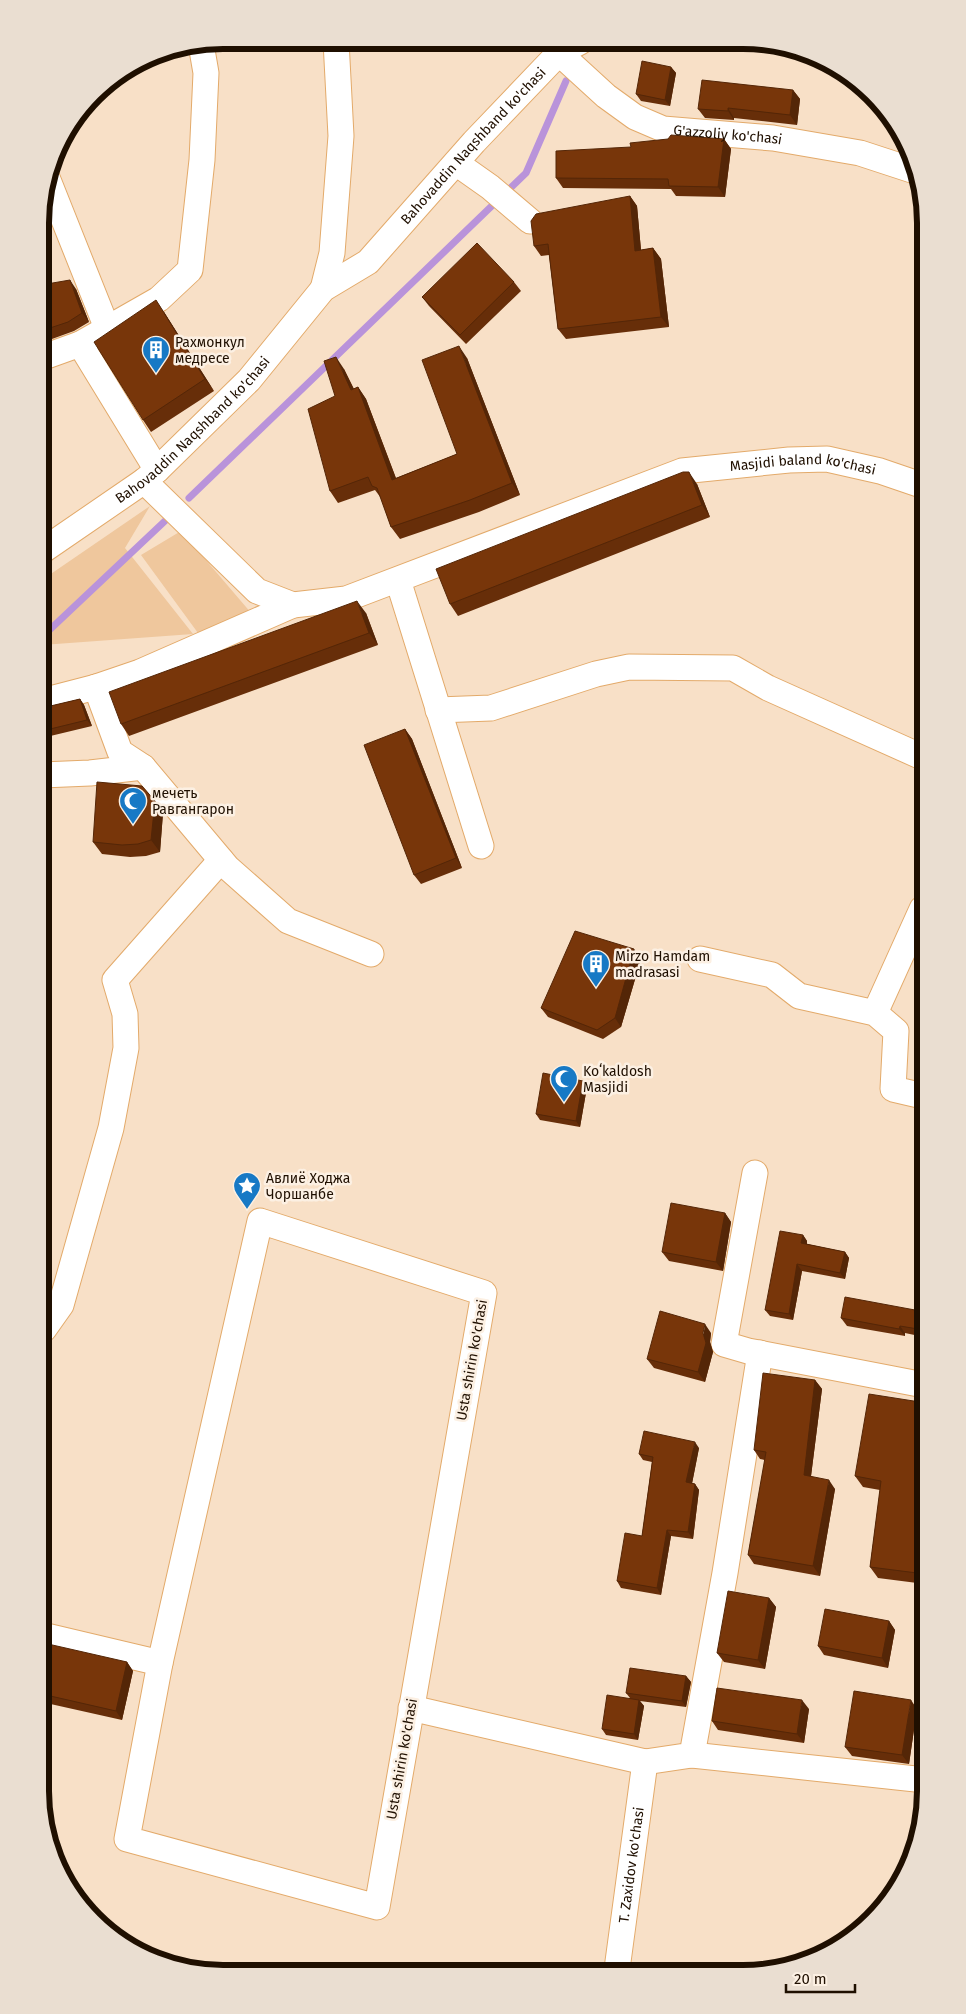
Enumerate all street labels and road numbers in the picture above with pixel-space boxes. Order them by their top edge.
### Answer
street label: Bahovaddin Naqshband ko'chasi [397,64,549,228]
street label: G'azzoliy ko'chasi [673,121,784,148]
street label: Bahovaddin Naqshband ko'chasi [112,353,273,507]
street label: Masjidi baland ko'chasi [729,450,878,478]
street label: Usta shirin ko'chasi [453,1298,491,1422]
street label: Usta shirin ko'chasi [383,1697,421,1821]
street label: T. Zaxidov ko'chasi [615,1806,647,1924]

